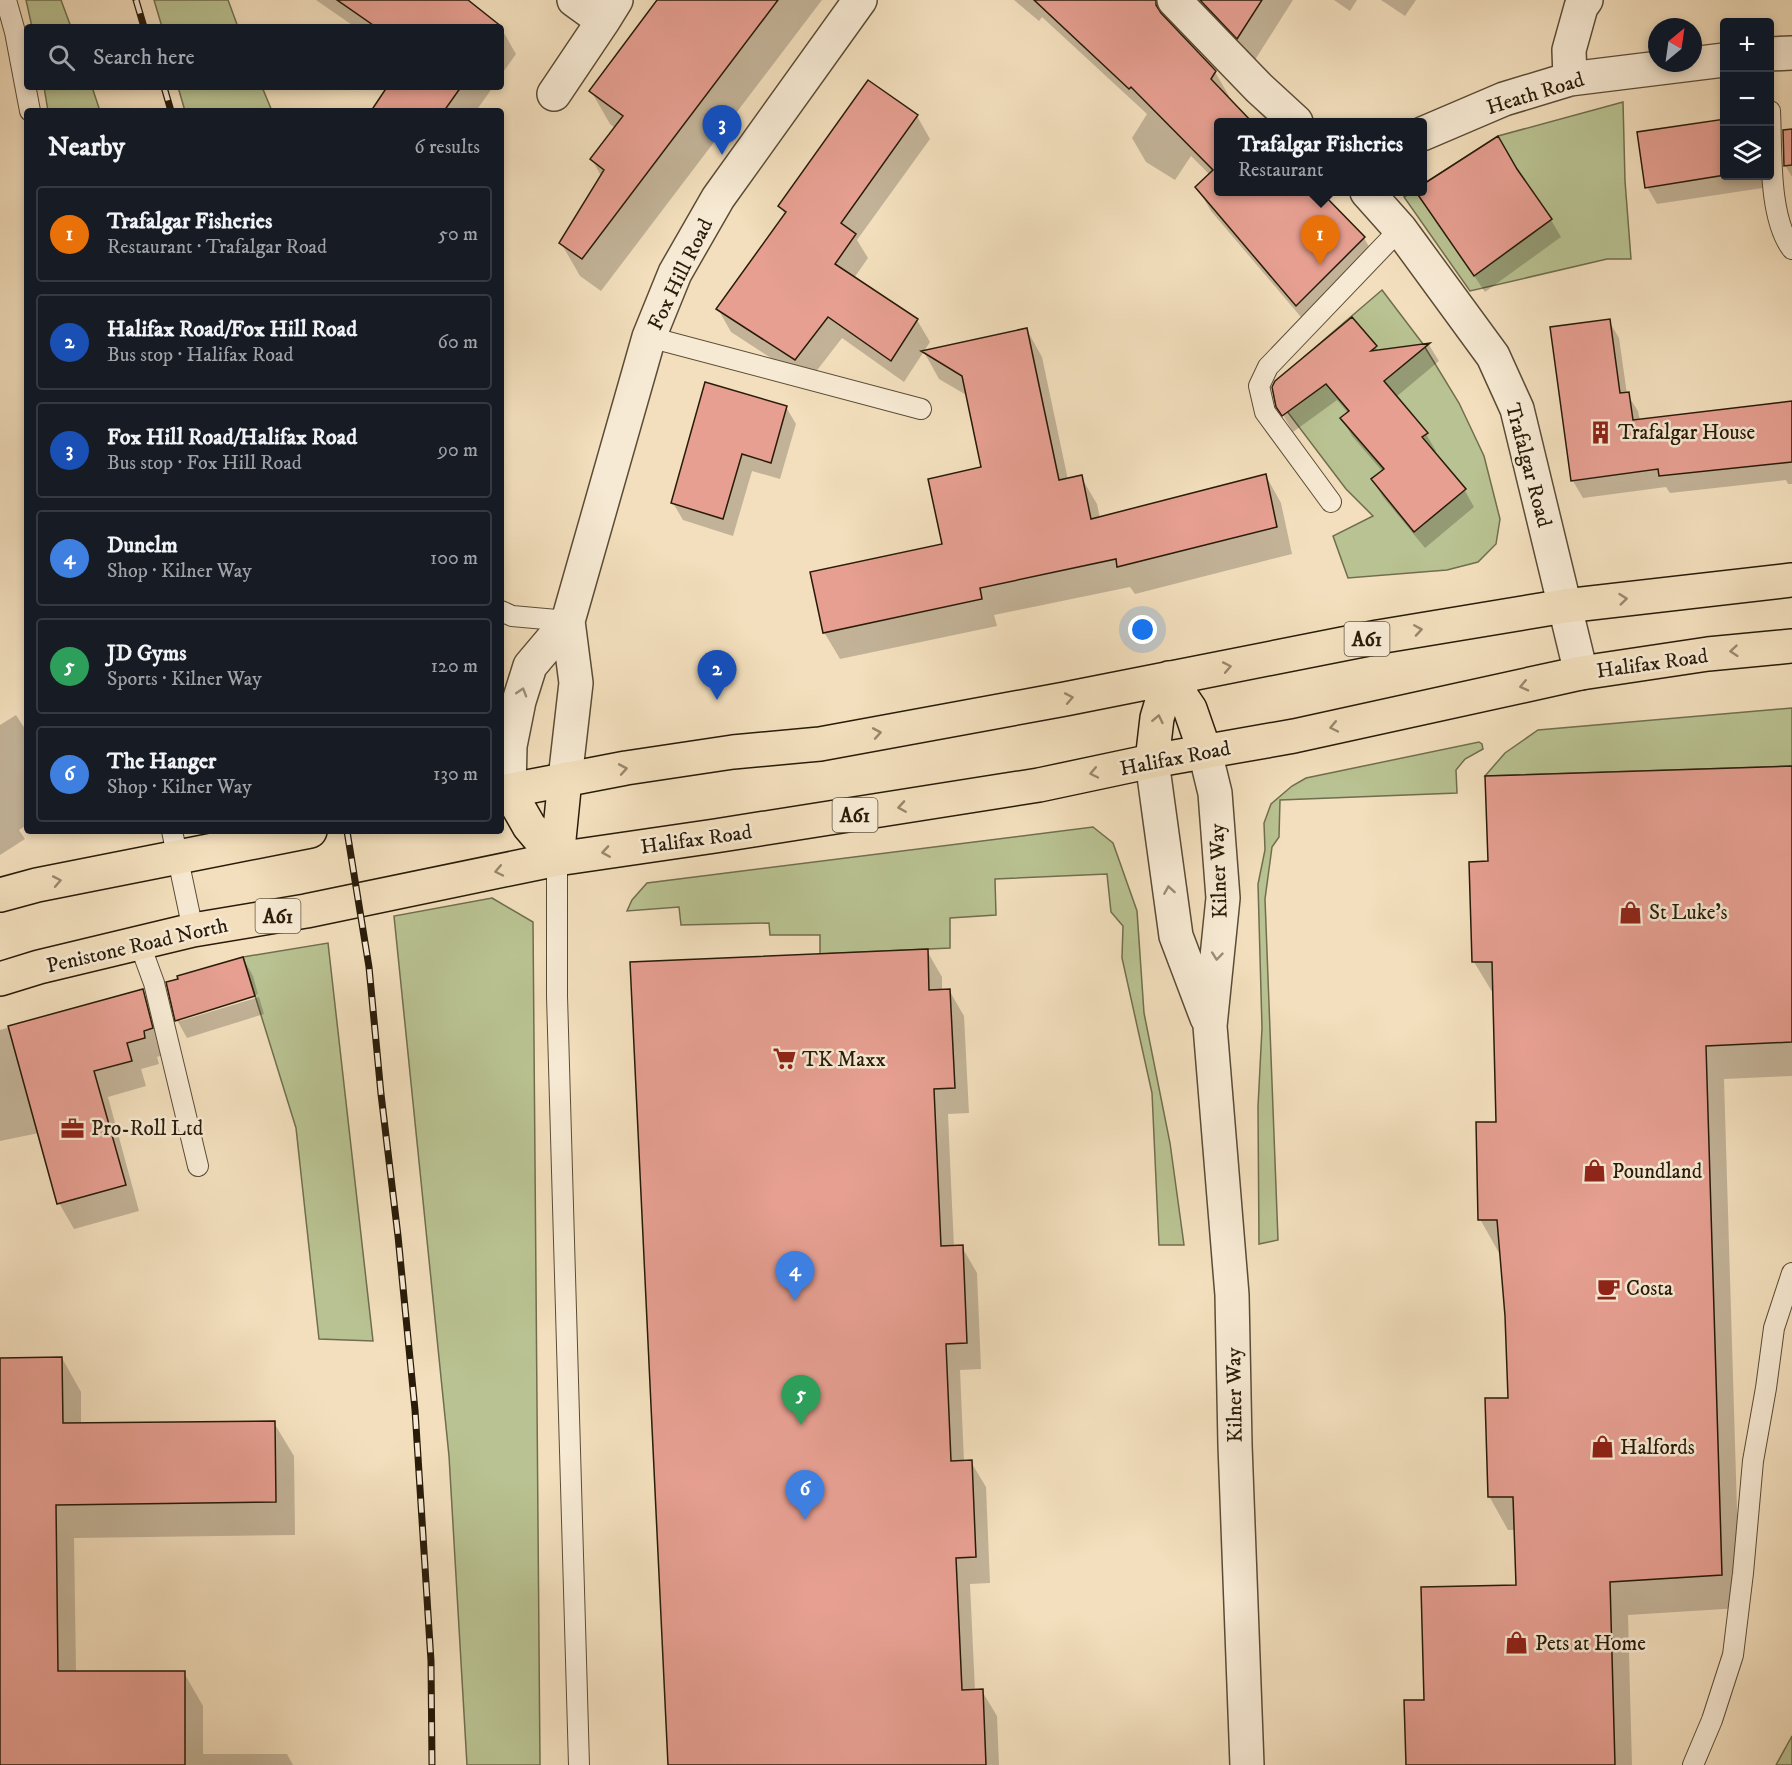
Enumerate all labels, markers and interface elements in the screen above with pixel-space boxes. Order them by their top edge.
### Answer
north arrow [1648,18,1702,72]
map controls [1720,18,1774,180]
button: + [1720,18,1774,72]
search box [24,24,504,90]
icon: search [45,41,78,74]
text: Search here [93,44,195,71]
street label: Heath Road [1483,67,1588,121]
button: − [1720,72,1774,126]
pin: 3 [702,106,742,155]
popup [1214,118,1427,196]
button: layers [1720,126,1774,180]
text: Nearby [48,131,125,164]
text: Trafalgar Fisheries [1238,131,1403,158]
text: 6 results [414,135,480,160]
text: Restaurant [1238,158,1323,183]
text: Trafalgar Fisheries [107,208,272,235]
street label: Fox Hill Road [643,214,719,334]
pin: 1 [1300,216,1340,265]
text: 1 [66,222,73,247]
text: 50 m [438,222,478,247]
text: Restaurant · Trafalgar Road [107,235,327,260]
text: Halifax Road/Fox Hill Road [107,316,357,343]
text: 2 [65,330,74,355]
text: 60 m [438,330,478,355]
text: Bus stop · Halifax Road [107,343,293,368]
street label: Trafalgar Road [1499,400,1557,531]
building icon: Trafalgar House [1587,419,1613,445]
place label: Trafalgar House [1618,420,1756,446]
text: Fox Hill Road/Halifax Road [107,424,357,451]
text: 3 [66,438,73,463]
text: 90 m [438,438,478,463]
text: Bus stop · Fox Hill Road [107,451,302,476]
text: Dunelm [107,532,178,559]
text: 4 [64,546,75,571]
text: 100 m [430,546,478,571]
text: Shop · Kilner Way [107,559,252,584]
one-way arrow [1619,594,1628,606]
your location [1128,615,1157,644]
road number: A61 [1344,622,1390,656]
one-way arrow [1414,625,1423,637]
text: JD Gyms [107,640,187,667]
street label: Halifax Road [1595,643,1710,685]
one-way arrow [1729,644,1738,657]
pin: 2 [698,650,736,700]
text: 5 [65,654,74,679]
text: 120 m [431,654,478,679]
one-way arrow [1221,661,1231,674]
text: Sports · Kilner Way [107,667,262,692]
one-way arrow [1520,679,1530,692]
one-way arrow [515,687,527,698]
one-way arrow [1064,692,1074,705]
one-way arrow [1151,714,1164,724]
one-way arrow [1329,720,1339,733]
one-way arrow [872,727,882,740]
street label: Halifax Road [1118,735,1233,782]
text: The Hanger [107,748,216,775]
text: 6 [64,762,75,787]
text: 130 m [433,762,478,787]
one-way arrow [617,763,627,776]
one-way arrow [1090,766,1100,779]
text: Shop · Kilner Way [107,775,252,800]
road number: A61 [832,798,878,832]
one-way arrow [898,801,907,813]
street label: Halifax Road [639,819,754,861]
street label: Kilner Way [1204,822,1234,919]
one-way arrow [601,845,611,858]
one-way arrow [495,864,505,877]
one-way arrow [51,875,61,888]
one-way arrow [1164,885,1176,894]
road number: A61 [256,899,300,933]
shop icon: St Luke's [1618,899,1644,925]
place label: St Luke's [1649,900,1728,926]
street label: Penistone Road North [44,912,231,980]
one-way arrow [1211,951,1224,960]
supermarket icon: TK Maxx [771,1046,797,1072]
place label: TK Maxx [802,1047,886,1073]
office icon: Pro-Roll Ltd [60,1115,86,1141]
place label: Pro-Roll Ltd [91,1116,204,1142]
shop icon: Poundland [1581,1158,1607,1184]
place label: Poundland [1612,1159,1703,1185]
pin: 4 [776,1252,814,1301]
cafe icon: Costa [1595,1275,1621,1301]
place label: Costa [1626,1276,1673,1302]
street label: Kilner Way [1221,1346,1249,1443]
pin: 5 [782,1376,820,1425]
shop icon: Halfords [1589,1434,1615,1460]
place label: Halfords [1620,1435,1695,1461]
pin: 6 [786,1470,824,1520]
shop icon: Pets at Home [1504,1630,1530,1656]
place label: Pets at Home [1535,1631,1646,1657]

